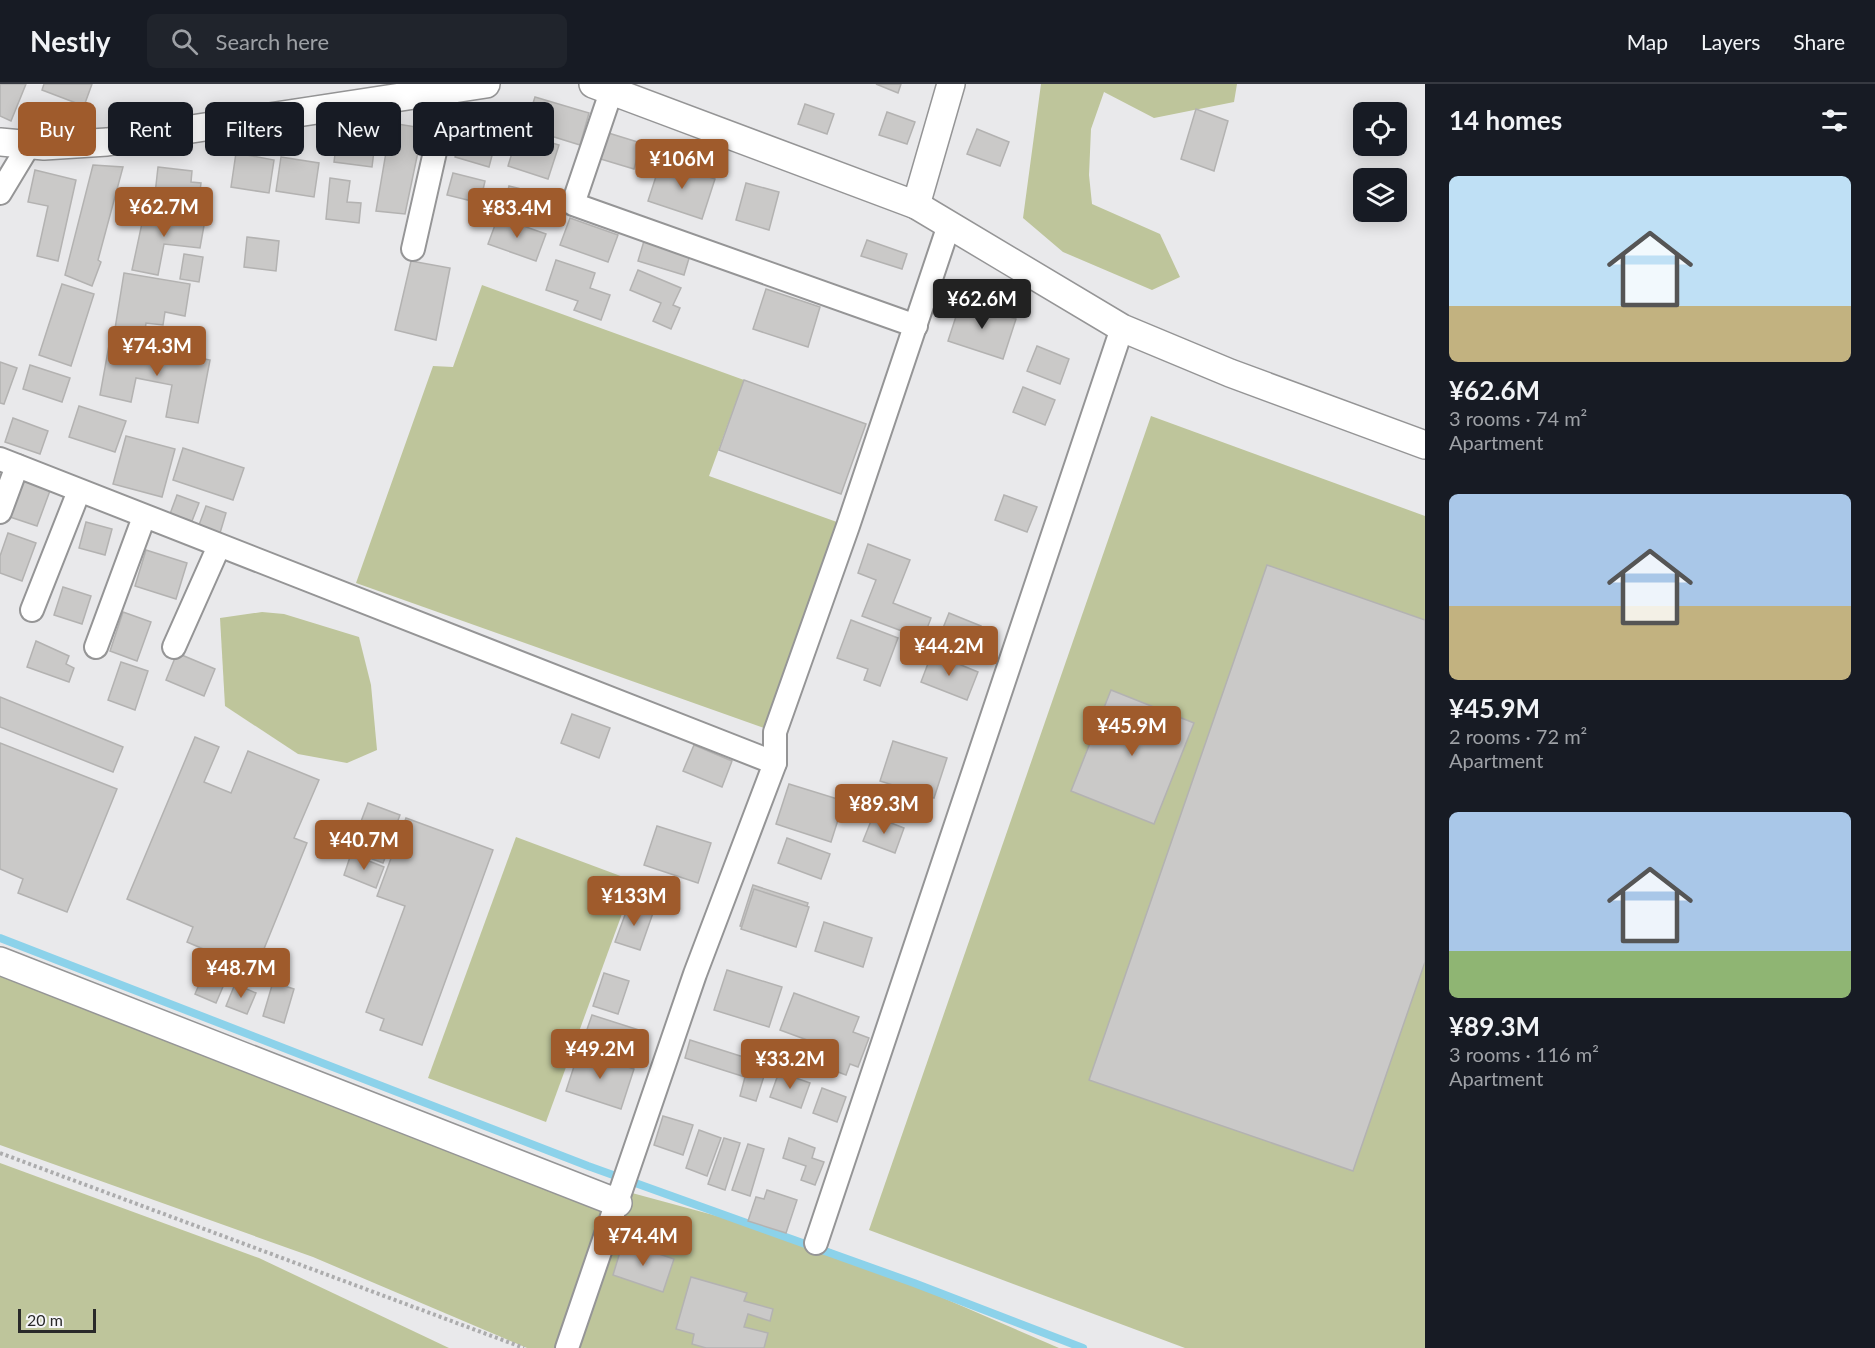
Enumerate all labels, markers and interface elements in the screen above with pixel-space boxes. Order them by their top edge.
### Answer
search box [147,14,567,68]
text: Nestly [30,24,111,58]
icon: search [168,25,201,58]
text: Search here [216,28,329,55]
text: Map [1627,29,1668,54]
text: Layers [1701,29,1760,54]
text: Share [1793,29,1845,54]
chip: Buy [18,102,96,156]
chip: Rent [108,102,193,156]
chip: Filters [205,102,304,156]
chip: New [316,102,401,156]
chip: Apartment [413,102,554,156]
map controls [1353,102,1407,222]
button: locate [1353,102,1407,156]
text: 14 homes [1449,104,1562,136]
icon: filters [1818,104,1851,137]
pin: ¥106M [640,139,724,190]
text: ¥106M [649,146,715,170]
button: layers [1353,168,1407,222]
pin: ¥62.7M [115,187,213,238]
pin: ¥83.4M [468,188,566,239]
text: ¥62.7M [129,194,199,218]
text: ¥83.4M [482,195,552,219]
icon: home [1596,215,1704,323]
pin: ¥62.6M [933,279,1031,330]
text: ¥62.6M [947,286,1017,310]
pin: ¥74.3M [108,326,206,377]
text: ¥74.3M [122,333,192,357]
text: ¥62.6M [1449,374,1540,406]
text: 3 rooms · 74 m² [1449,406,1587,430]
text: Apartment [1449,430,1543,454]
icon: home [1596,533,1704,641]
pin: ¥44.2M [900,626,998,677]
text: ¥44.2M [914,633,984,657]
text: ¥45.9M [1449,692,1540,724]
pin: ¥45.9M [1083,706,1181,757]
text: ¥45.9M [1097,713,1167,737]
text: 2 rooms · 72 m² [1449,724,1587,748]
text: Apartment [1449,748,1543,772]
pin: ¥89.3M [835,784,933,835]
text: ¥89.3M [849,791,919,815]
pin: ¥40.7M [315,820,413,871]
text: ¥40.7M [329,827,399,851]
icon: home [1596,851,1704,959]
pin: ¥133M [592,876,676,927]
text: ¥133M [601,883,667,907]
pin: ¥48.7M [192,948,290,999]
text: ¥48.7M [206,955,276,979]
text: ¥89.3M [1449,1010,1540,1042]
pin: ¥49.2M [551,1029,649,1080]
text: ¥49.2M [565,1036,635,1060]
pin: ¥33.2M [741,1039,839,1090]
text: 3 rooms · 116 m² [1449,1042,1599,1066]
text: ¥33.2M [755,1046,825,1070]
text: Apartment [1449,1066,1543,1090]
pin: ¥74.4M [594,1216,692,1267]
text: ¥74.4M [608,1223,678,1247]
scale bar [18,1306,96,1334]
text: 20 m [27,1310,63,1329]

